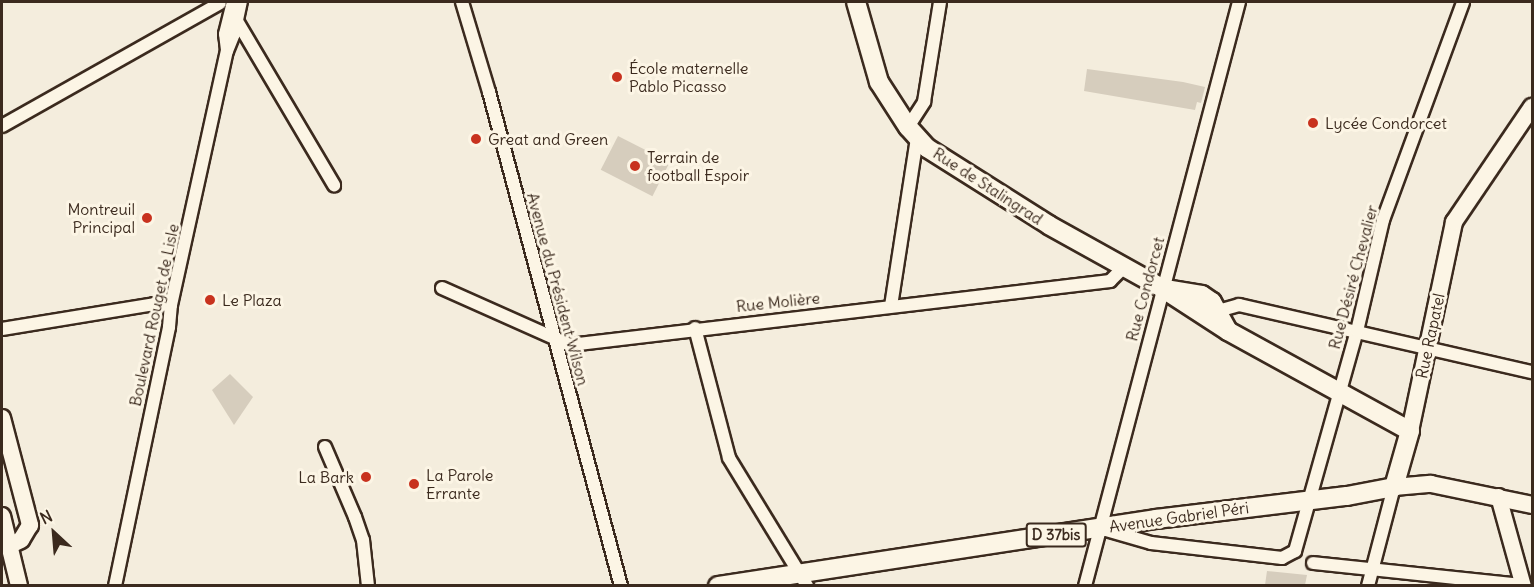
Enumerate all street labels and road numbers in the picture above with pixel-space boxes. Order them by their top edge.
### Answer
street label: Rue de Stalingrad [930,143,1046,229]
street label: Avenue du Président Wilson [523,191,593,387]
street label: Rue Désiré Chevalier [1324,203,1382,351]
street label: Boulevard Rouget de Lisle [125,222,183,408]
street label: Rue Condorcet [1122,235,1168,343]
street label: Rue Molière [735,288,821,316]
street label: Rue Rapatel [1412,292,1448,380]
street label: Avenue Gabriel Péri [1108,498,1250,536]
road number: D 37bis [1024,523,1088,547]

